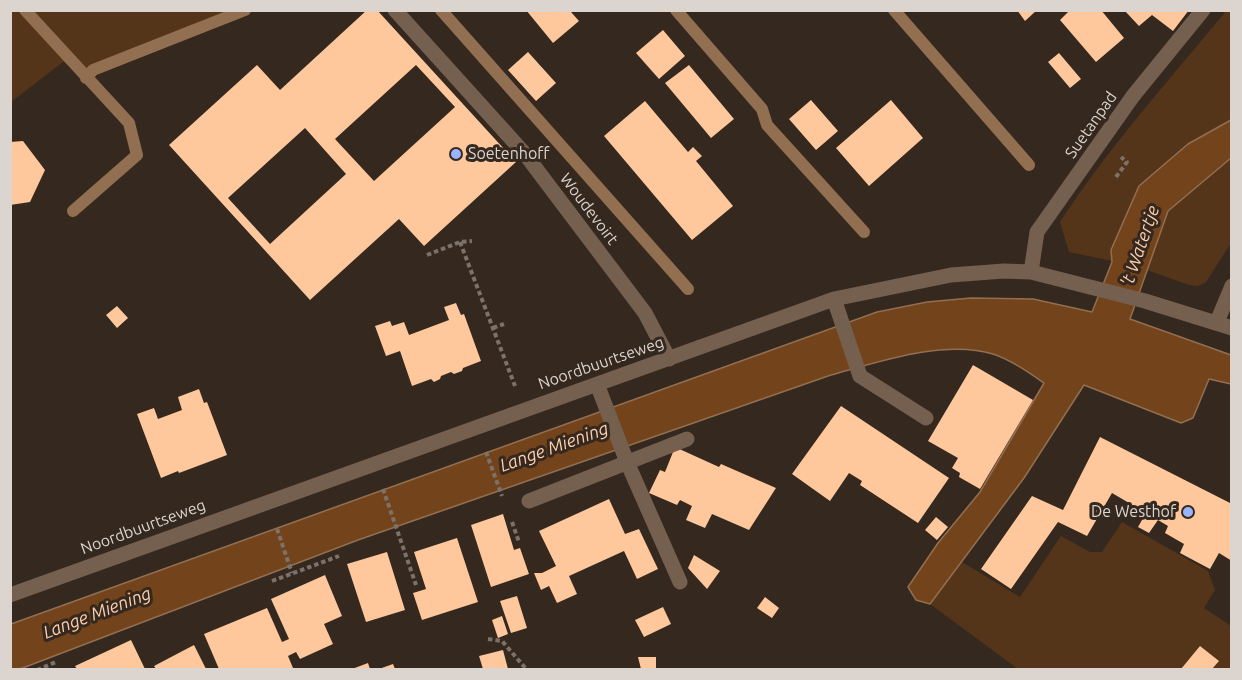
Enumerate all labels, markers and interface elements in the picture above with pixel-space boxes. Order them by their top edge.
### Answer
street label: Suetanpad [1061,88,1121,162]
place label: Soetenhoff [468,144,549,164]
marker: Soetenhoff [449,147,463,161]
street label: Woudevoirt [556,169,622,249]
water label: 't Watertje [1116,203,1164,289]
street label: Noordbuurtseweg [536,332,666,394]
water label: Lange Miening [497,417,611,477]
street label: Noordbuurtseweg [78,495,208,559]
place label: De Westhof [1091,502,1176,522]
marker: De Westhof [1181,505,1195,519]
water label: Lange Miening [40,582,154,644]

